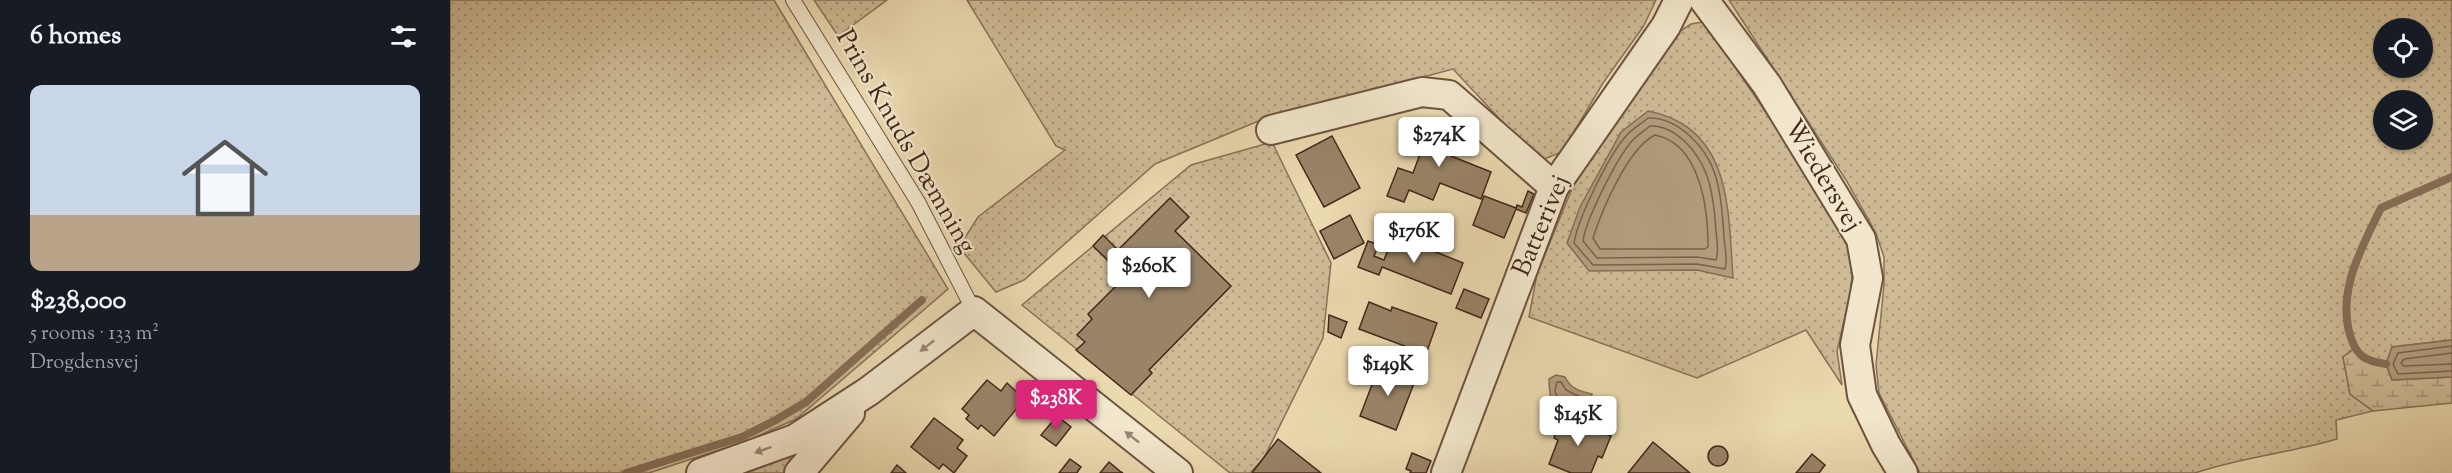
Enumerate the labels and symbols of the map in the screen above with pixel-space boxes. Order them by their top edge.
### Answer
street label: Prins Knuds Dæmning [826,23,984,261]
street label: Wiedersvej [1774,113,1870,239]
pin: $274K [1397,117,1481,168]
street label: Batterivej [1504,170,1580,282]
pin: $176K [1372,213,1456,264]
pin: $260K [1107,248,1191,299]
one-way arrow [920,340,935,352]
pin: $149K [1346,346,1430,397]
pin: $238K [1014,380,1098,431]
pin: $145K [1536,396,1620,447]
one-way arrow [1125,431,1140,443]
one-way arrow [754,446,772,456]

